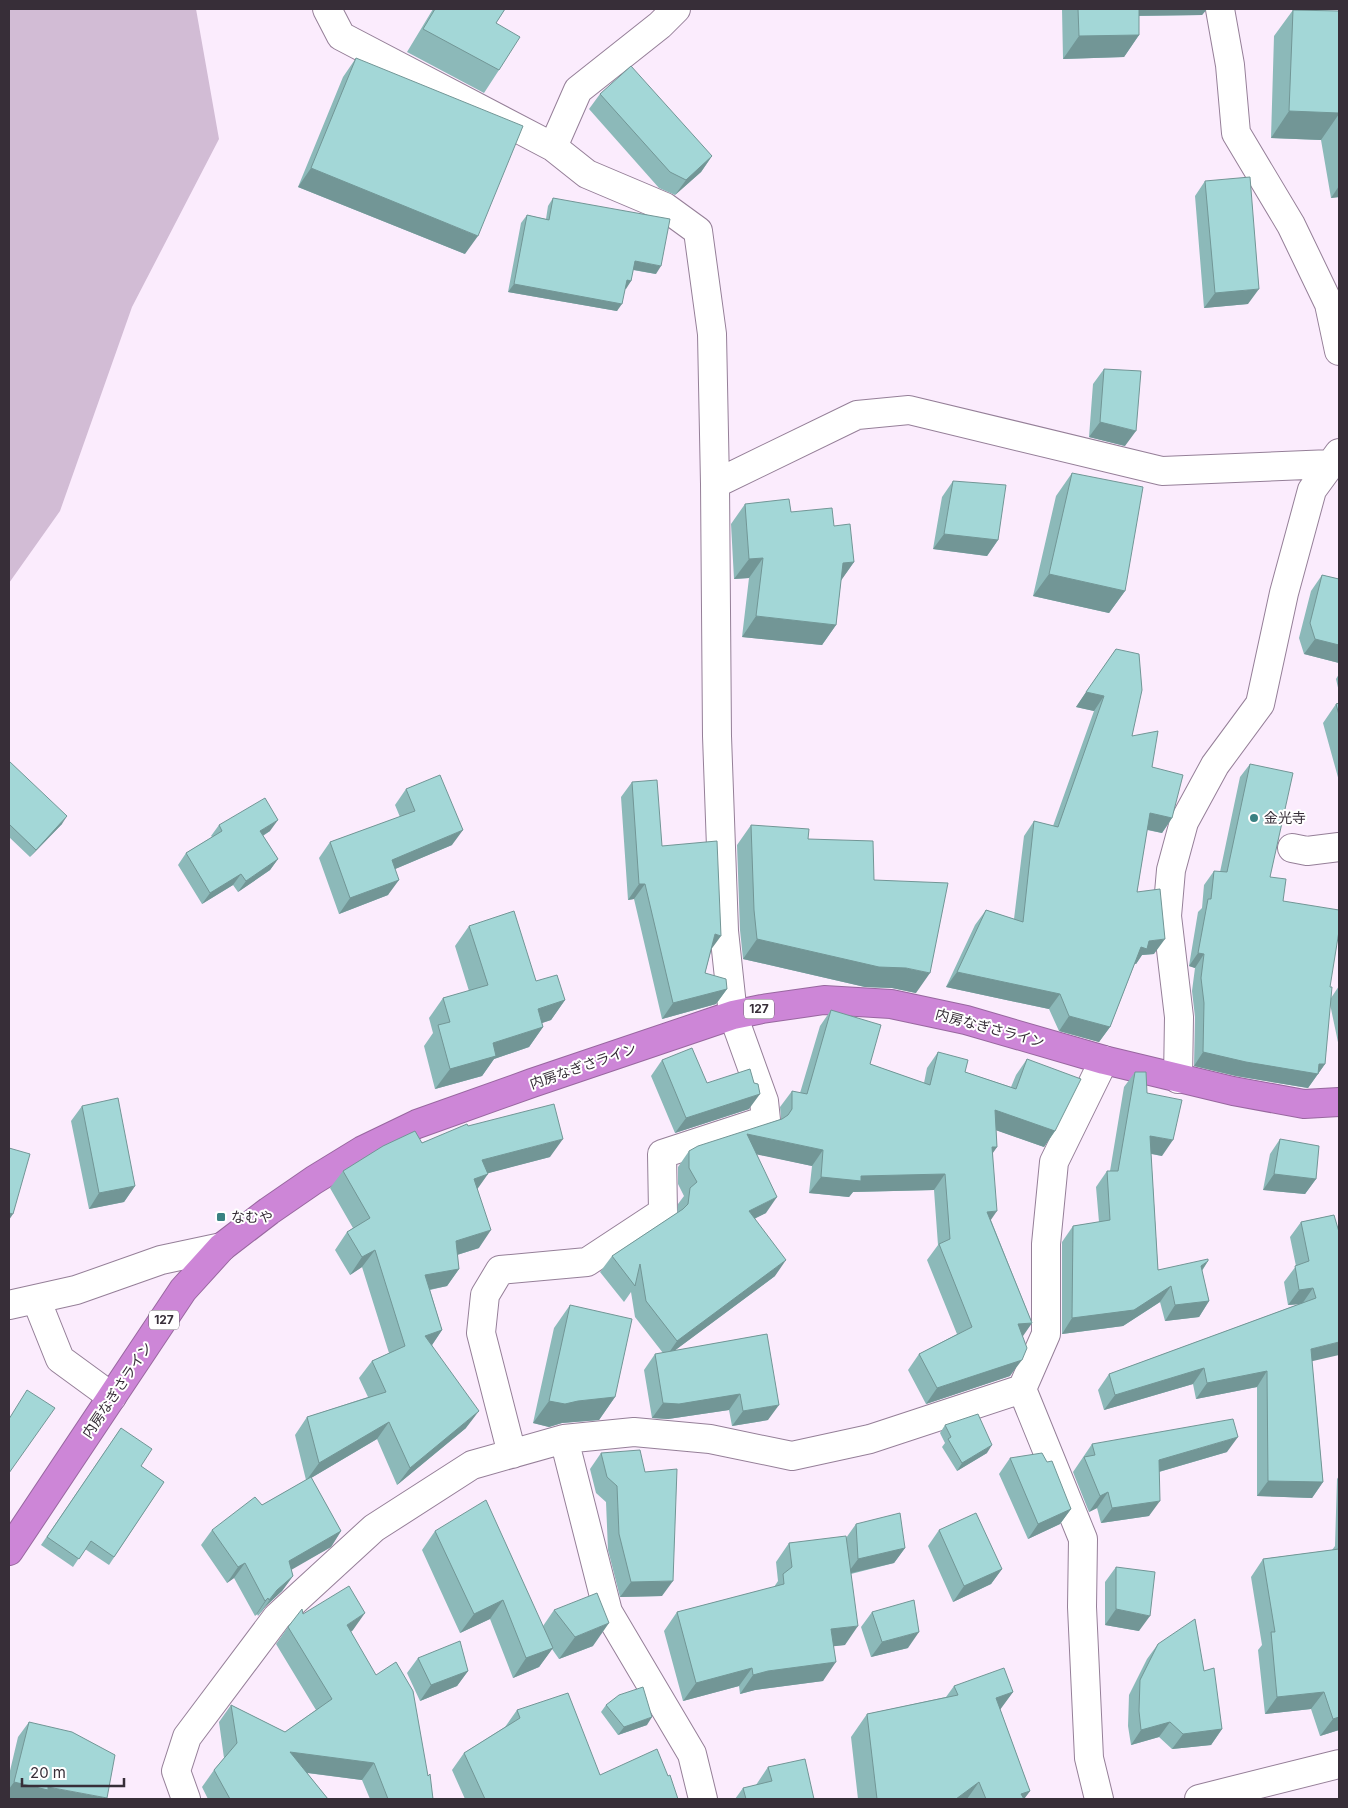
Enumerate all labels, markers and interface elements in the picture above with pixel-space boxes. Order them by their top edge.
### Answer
place label: 金光寺 [1264,809,1306,826]
marker: 金光寺 [1248,812,1260,824]
road number: 127 [744,1000,774,1019]
street label: 内房なぎさライン [934,1005,1046,1050]
street label: 内房なぎさライン [527,1039,639,1092]
place label: なむや [231,1208,273,1225]
marker: なむや [215,1211,227,1223]
road number: 127 [149,1310,179,1330]
street label: 内房なぎさライン [78,1339,155,1441]
scale bar [22,1756,125,1788]
text: 20 m [30,1763,66,1782]

